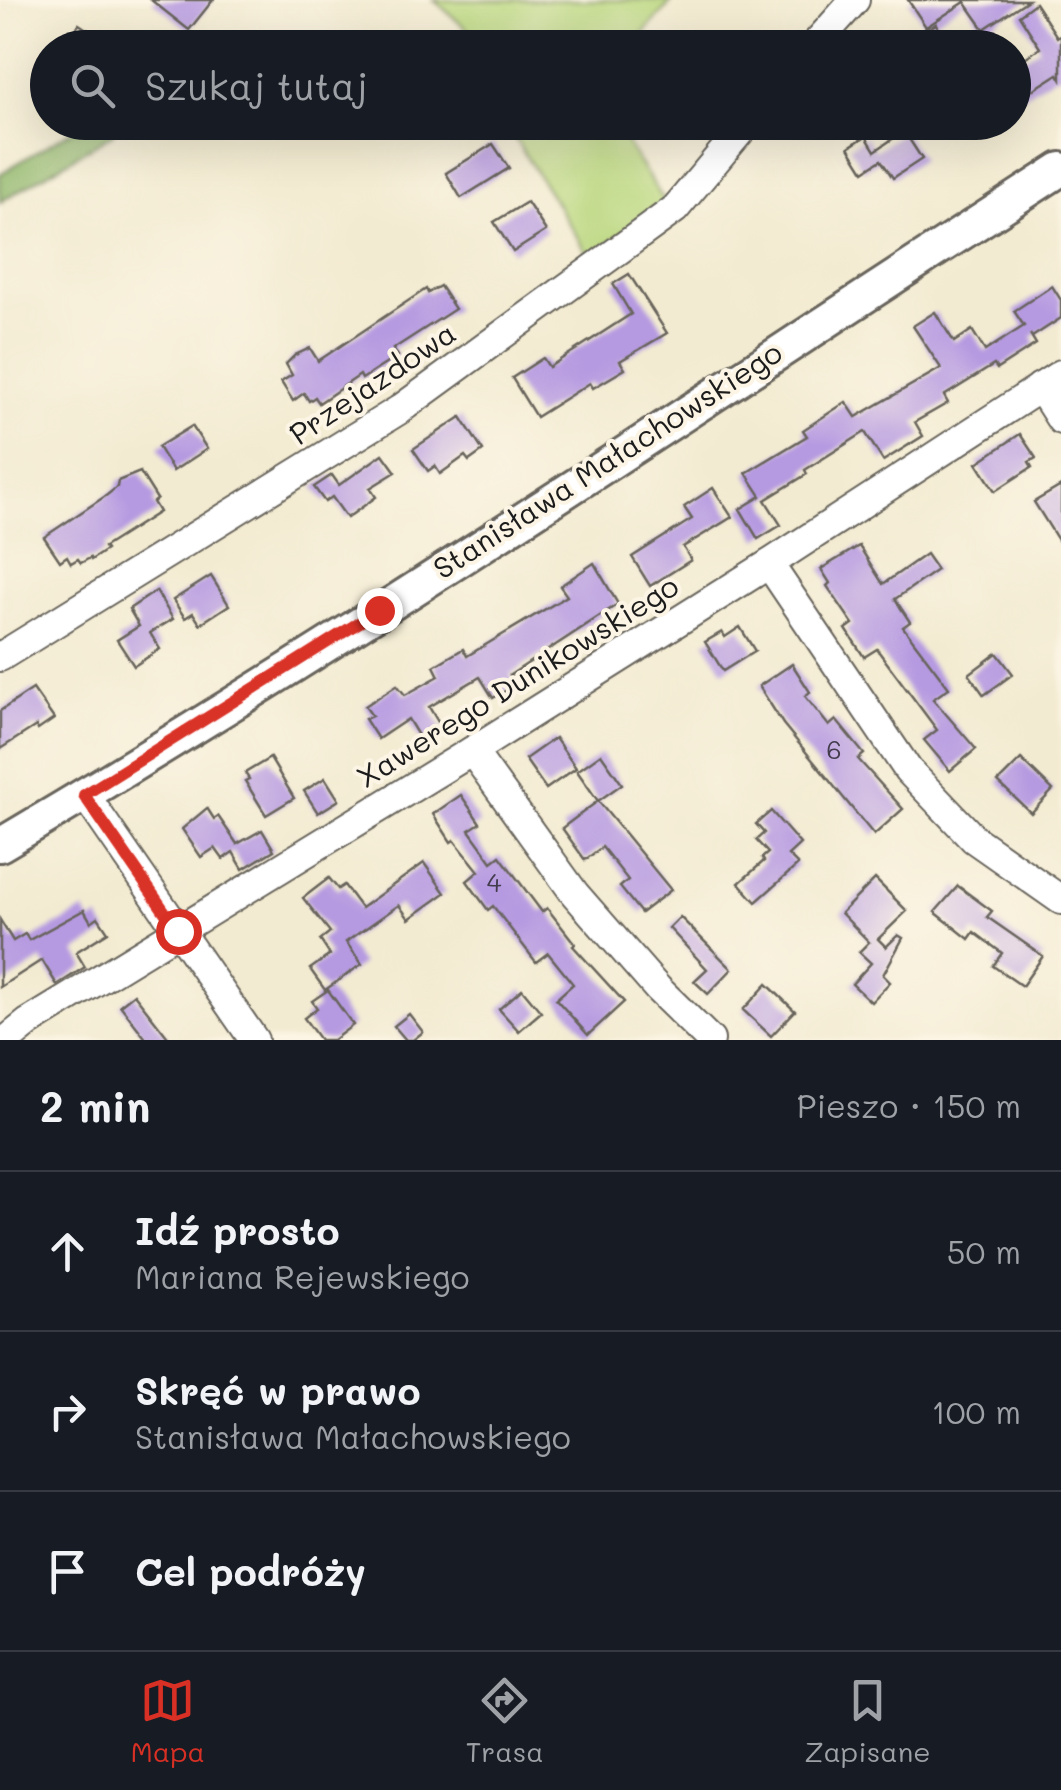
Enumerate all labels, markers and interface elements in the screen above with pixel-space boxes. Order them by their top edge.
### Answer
search box [30,30,1031,140]
icon: search [65,58,120,113]
text: Szukaj tutaj [145,60,368,110]
street label: Przejazdowa [281,312,463,453]
street label: Stanisława Małachowskiego [425,331,789,587]
street label: Xawerego Dunikowskiego [349,565,685,796]
route end [357,588,403,634]
house number: 6 [826,733,842,765]
house number: 4 [487,866,502,898]
route start [156,909,202,955]
text: 2 min [40,1078,150,1133]
text: Pieszo · 150 m [797,1084,1021,1126]
text: Idź prosto [135,1205,339,1255]
icon: ahead [40,1224,95,1279]
text: 50 m [947,1230,1021,1272]
text: Mariana Rejewskiego [135,1255,470,1297]
text: Skręć w prawo [135,1365,420,1415]
icon: right [40,1384,95,1439]
text: 100 m [931,1390,1021,1432]
text: Stanisława Małachowskiego [135,1415,571,1457]
icon: arrive [40,1544,95,1599]
text: Cel podróży [135,1546,366,1596]
tab: Mapa [130,1673,205,1769]
tab: Trasa [466,1673,544,1769]
tab: Zapisane [805,1673,931,1769]

